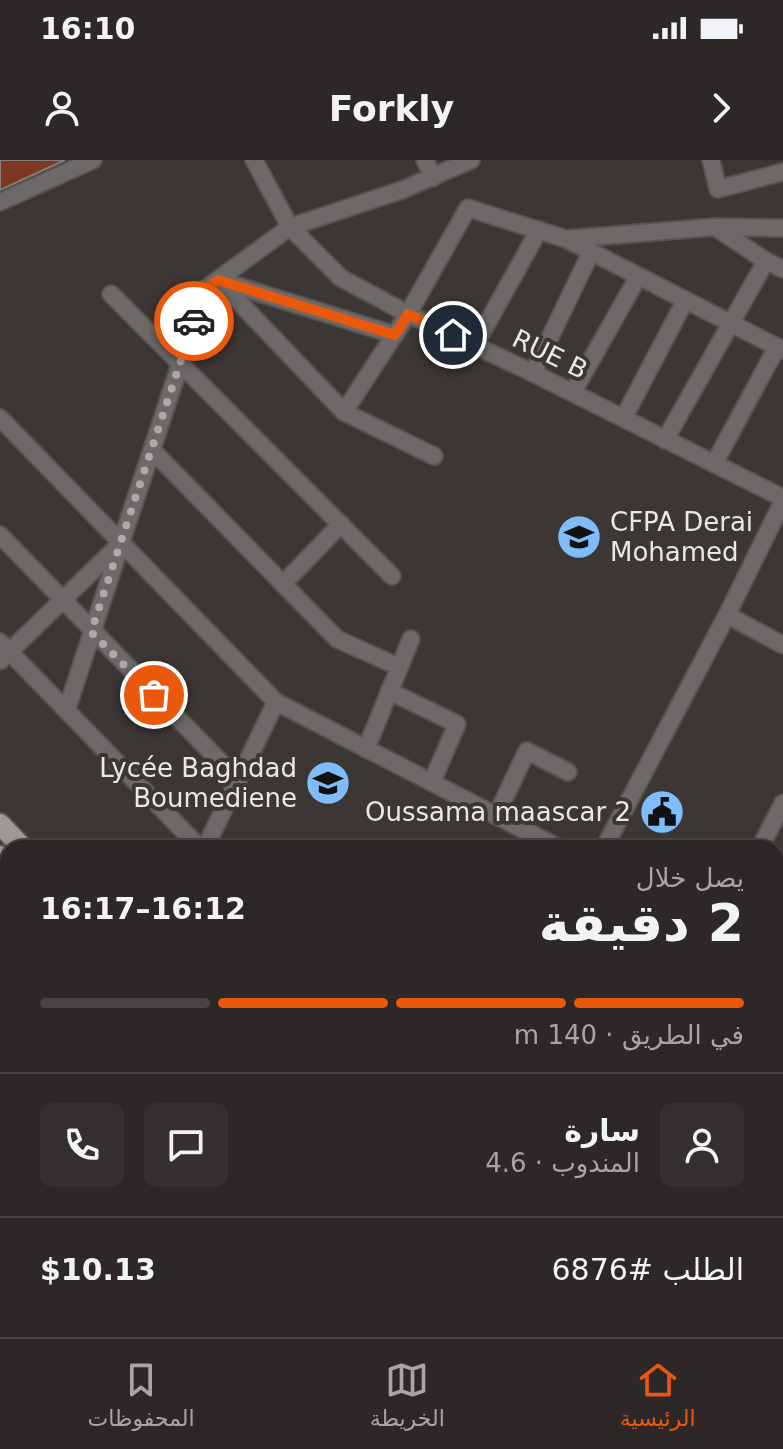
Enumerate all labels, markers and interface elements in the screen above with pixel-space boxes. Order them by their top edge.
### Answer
text: 16:10 [40,11,136,46]
icon: person [40,86,84,130]
icon: forward [699,86,743,130]
text: Forkly [329,88,454,129]
courier [154,281,234,361]
icon: car [172,299,216,343]
pin [419,301,487,369]
icon: home [431,313,475,357]
street label: RUE B [508,323,592,385]
place label: CFPA Derai Mohamed [610,507,753,567]
school or university icon: CFPA Derai Mohamed [555,513,603,561]
pin [120,661,188,729]
icon: bag [132,673,176,717]
place label: Lycée Baghdad Boumediene [99,753,297,813]
school or university icon: Lycée Baghdad Boumediene [304,759,352,807]
public building icon: Oussama maascar 2 [638,788,686,836]
place label: Oussama maascar 2 [365,797,631,827]
text: يصل خلال [636,863,744,893]
text: 16:12–16:17 [40,891,246,926]
text: 2 دقيقة [539,893,744,953]
text: في الطريق · 140 m [514,1020,744,1050]
button: phone [40,1103,124,1187]
button: chat [144,1103,228,1187]
button: person [660,1103,744,1187]
text: سارة [564,1113,640,1148]
text: المندوب · 4.6 [485,1148,640,1178]
text: $10.13 [40,1252,156,1287]
text: الطلب #6876 [551,1252,744,1287]
tab: المحفوظات [88,1358,195,1431]
tab: الخريطة [370,1358,445,1431]
tab: الرئيسية [620,1358,696,1431]

